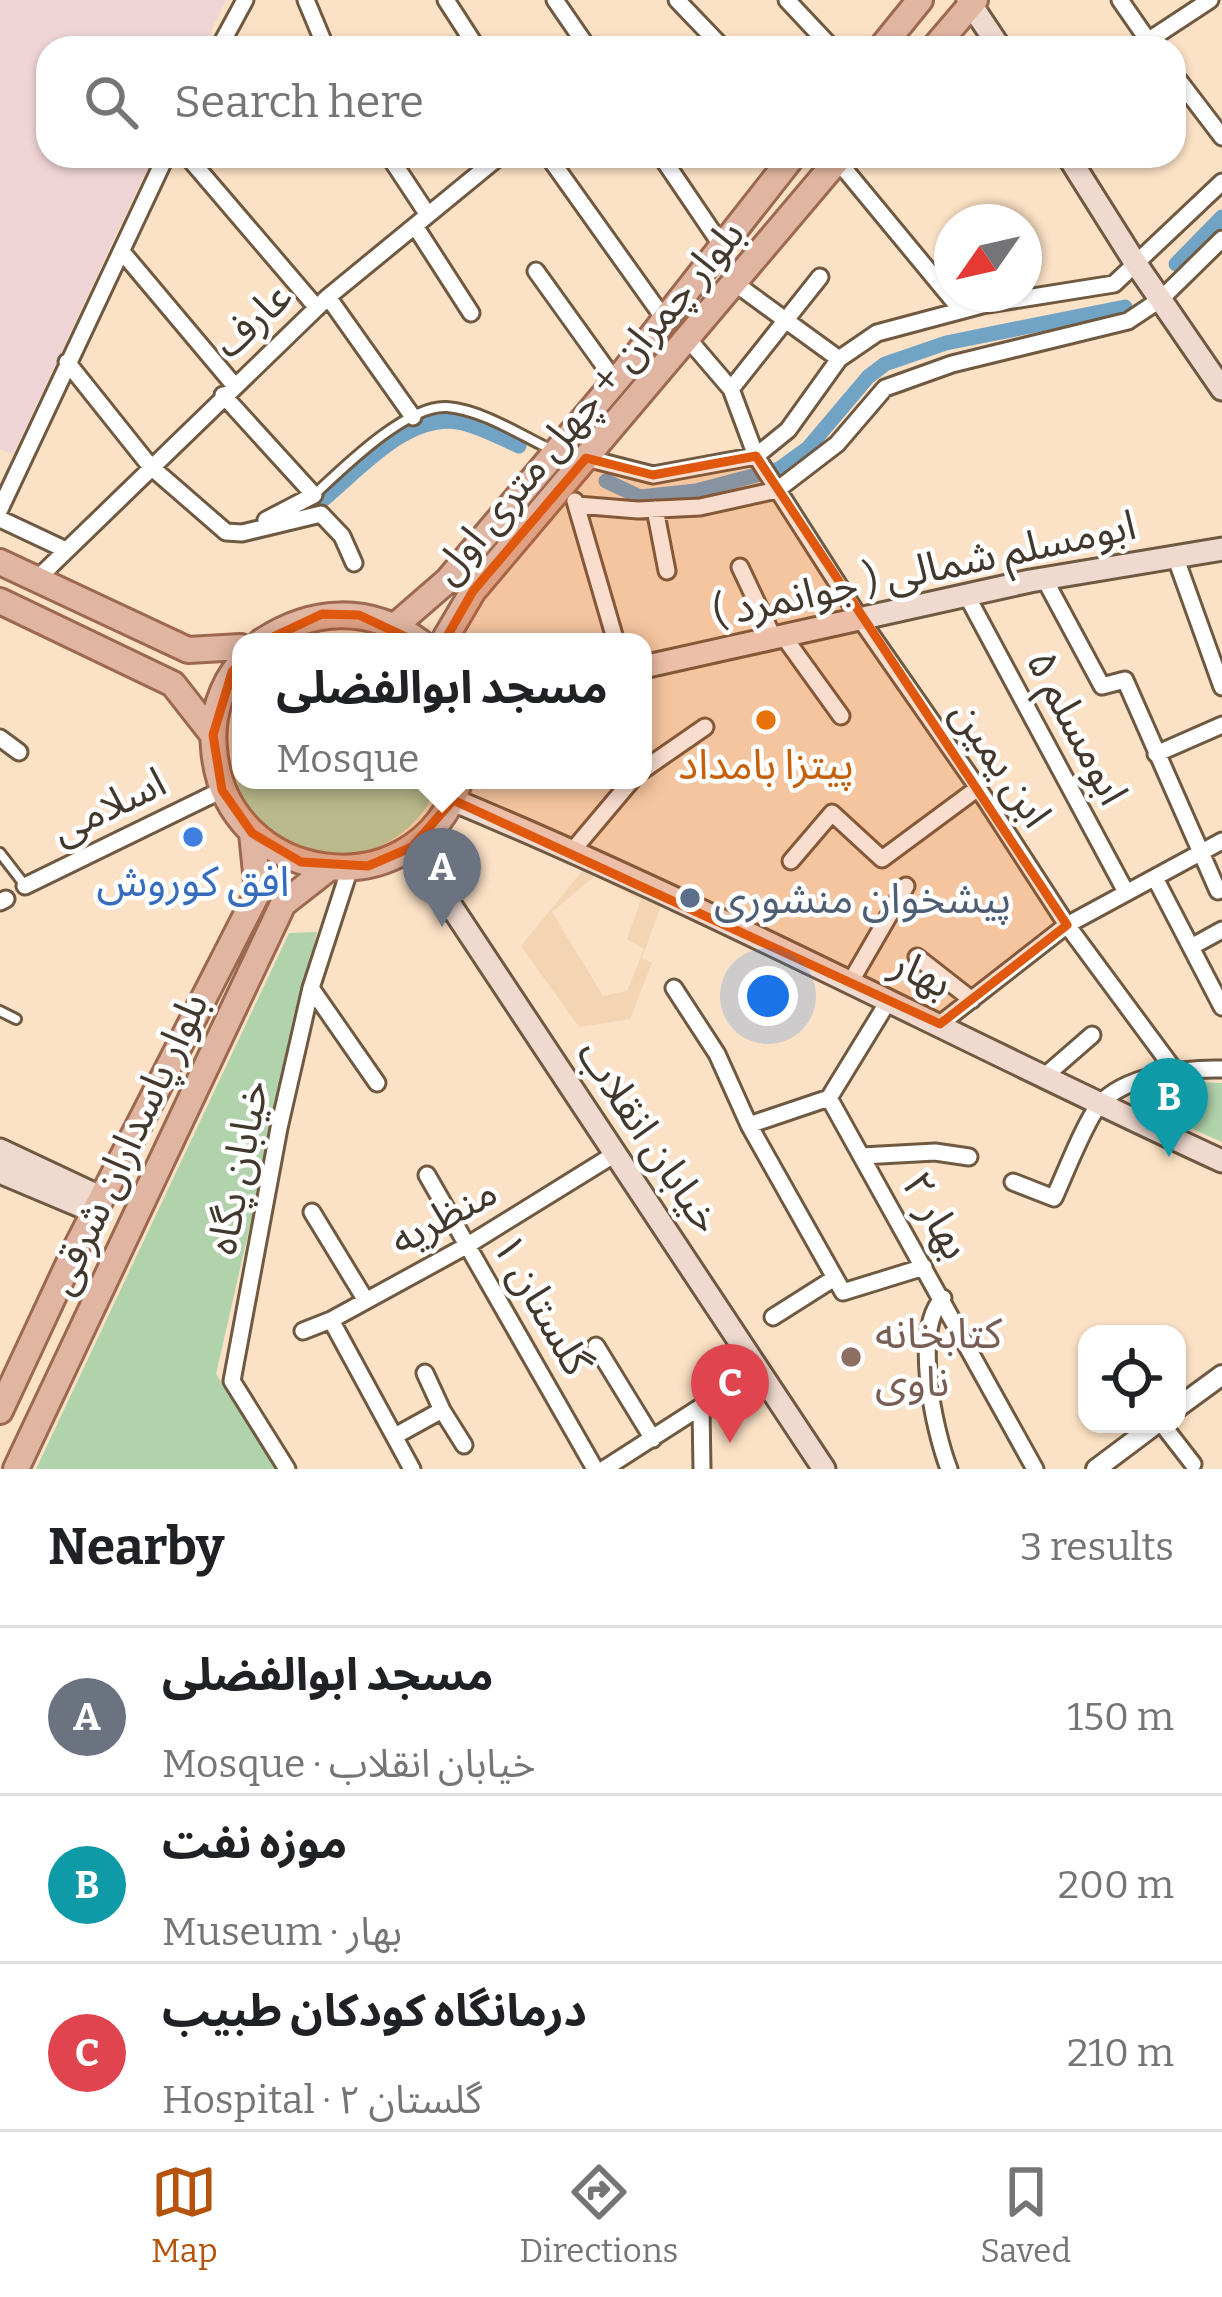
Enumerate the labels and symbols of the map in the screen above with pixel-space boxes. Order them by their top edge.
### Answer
north arrow [934,204,1042,312]
street label: بلوار چمران + چهل متری اول [421,210,755,594]
street label: عارف [203,271,302,368]
street label: ابومسلم شمالی ( جوانمرد ) [708,500,1142,644]
street label: ابومسلم ۵ [1010,642,1139,816]
street label: ابن یمین [940,690,1062,837]
marker: پیتزا بامداد [753,707,779,733]
place label: پیتزا بامداد [678,740,854,791]
street label: اسلامی [43,757,174,855]
marker: افق کوروش [180,824,206,850]
pin: A [403,828,481,927]
place label: افق کوروش [96,857,290,907]
place label: پیشخوان منشوری [714,874,1011,925]
marker: پیشخوان منشوری [677,885,703,911]
street label: بهار [882,936,960,1009]
your location [738,966,798,1026]
street label: بلوار پاسداران شرقی [35,985,220,1303]
street label: خیابان انقلاب [566,1030,732,1243]
pin: B [1130,1058,1208,1157]
street label: خیابان پگاه [197,1076,281,1259]
street label: بهار ۲ [891,1163,981,1268]
street label: منظریه [381,1166,506,1266]
street label: گلستان ۱ [482,1225,603,1385]
place label: کتابخانه ناوی [875,1309,1003,1407]
pin: C [691,1344,769,1443]
marker: کتابخانه ناوی [838,1344,864,1370]

